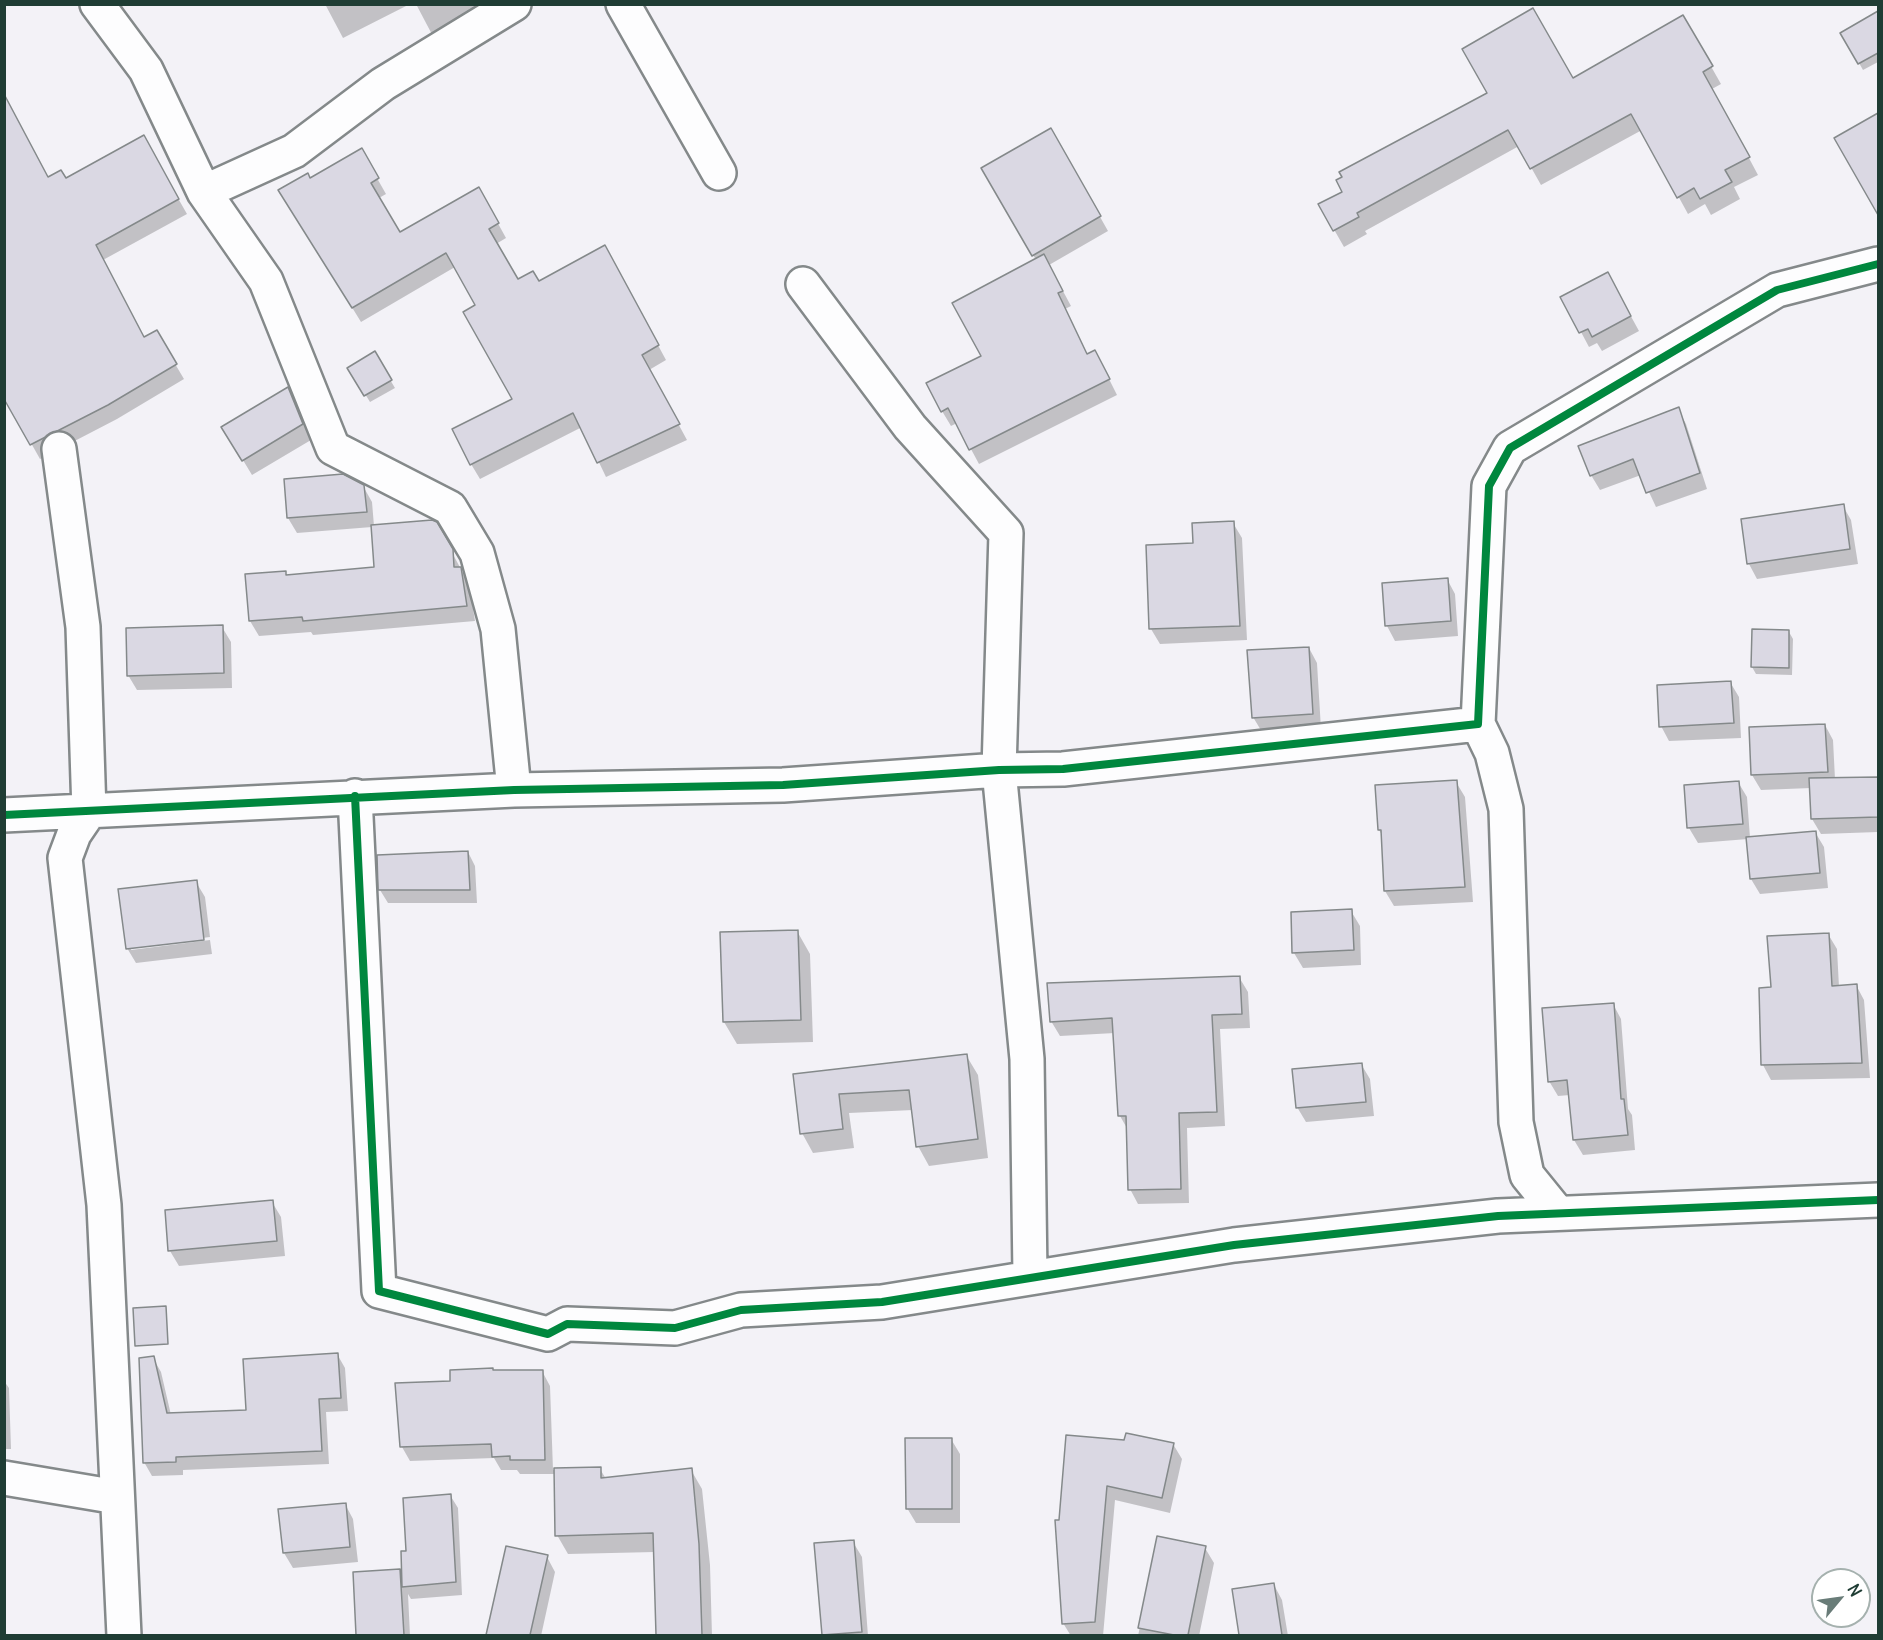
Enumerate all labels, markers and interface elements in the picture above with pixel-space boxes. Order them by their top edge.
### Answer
north arrow [1811,1568,1871,1628]
text: N [1844,1581,1866,1600]

